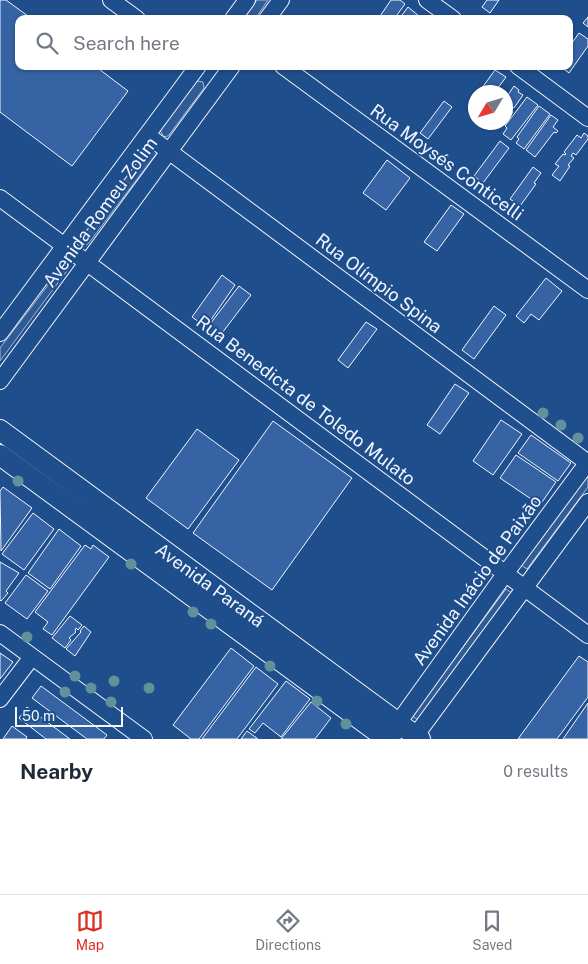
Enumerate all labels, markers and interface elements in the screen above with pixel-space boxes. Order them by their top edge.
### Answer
search box [15,15,573,70]
icon: search [33,29,61,57]
text: Search here [73,32,180,54]
north arrow [468,85,513,130]
street label: Rua Moysés Conticelli [367,100,527,224]
street label: Avenida Romeu Zolim [39,133,161,291]
street label: Rua Olímpio Spina [312,229,446,337]
street label: Rua Benedicta de Toledo Mulato [192,311,420,489]
street label: Avenida Inácio de Paixão [408,491,546,669]
street label: Avenida Paraná [152,539,268,631]
scale bar [15,704,122,727]
text: 50 m [22,708,55,724]
text: Nearby [20,759,93,784]
text: 0 results [503,762,568,781]
tab: Map [76,907,104,953]
tab: Directions [255,907,321,953]
tab: Saved [472,907,512,953]

